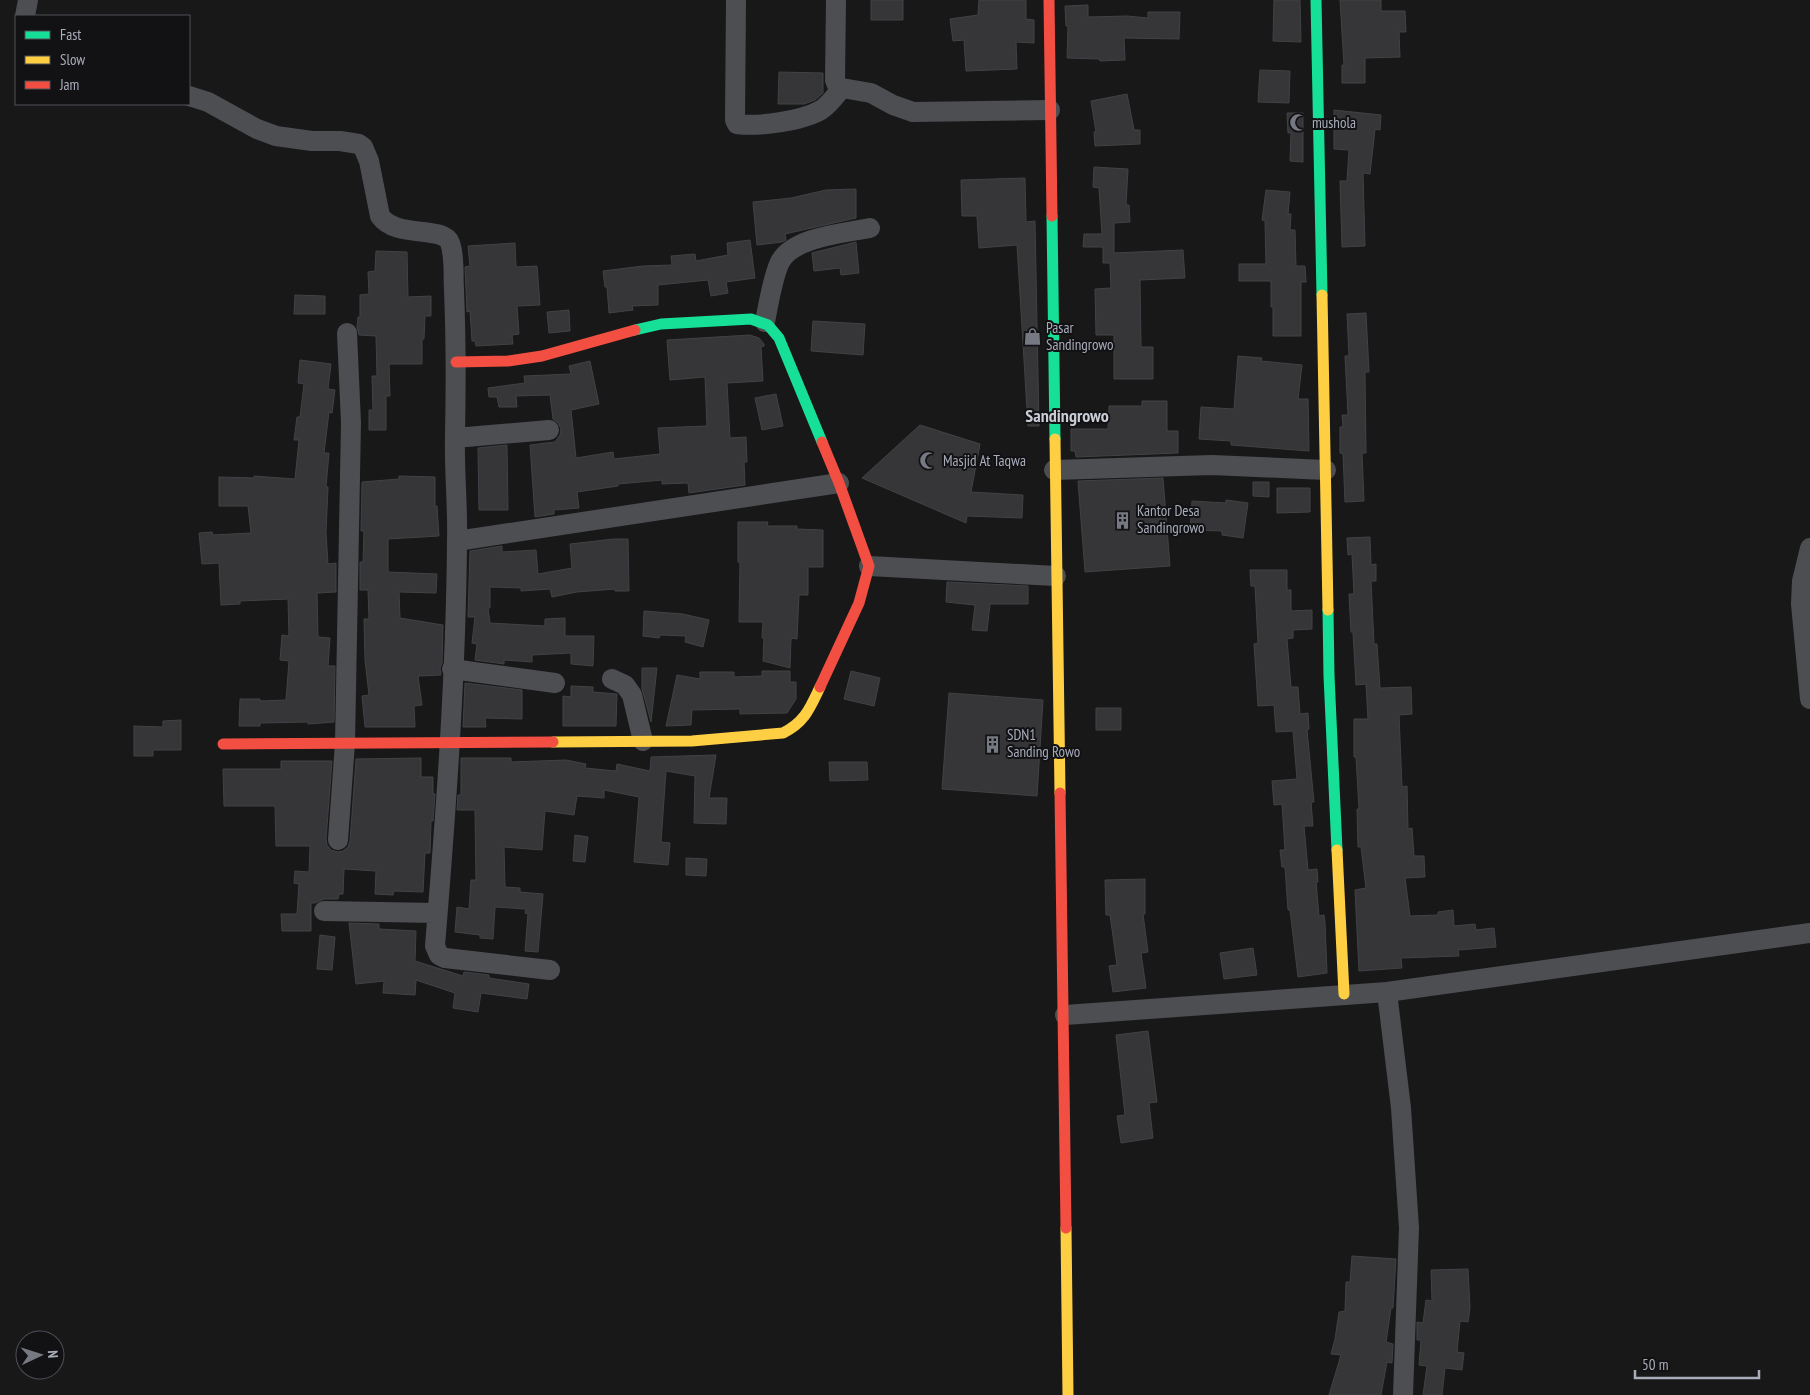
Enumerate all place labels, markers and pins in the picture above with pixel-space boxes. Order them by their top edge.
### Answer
mosque icon: mushola [1288,113,1308,133]
place label: mushola [1312,113,1356,132]
place label: Pasar Sandingrowo [1046,318,1113,354]
shop icon: Pasar Sandingrowo [1022,327,1042,347]
mosque icon: Masjid At Taqwa [919,451,939,471]
place label: Masjid At Taqwa [943,451,1026,470]
place label: Kantor Desa Sandingrowo [1137,501,1204,537]
building icon: Kantor Desa Sandingrowo [1113,510,1133,530]
place label: SDN1 Sanding Rowo [1007,725,1080,761]
building icon: SDN1 Sanding Rowo [983,734,1003,754]

